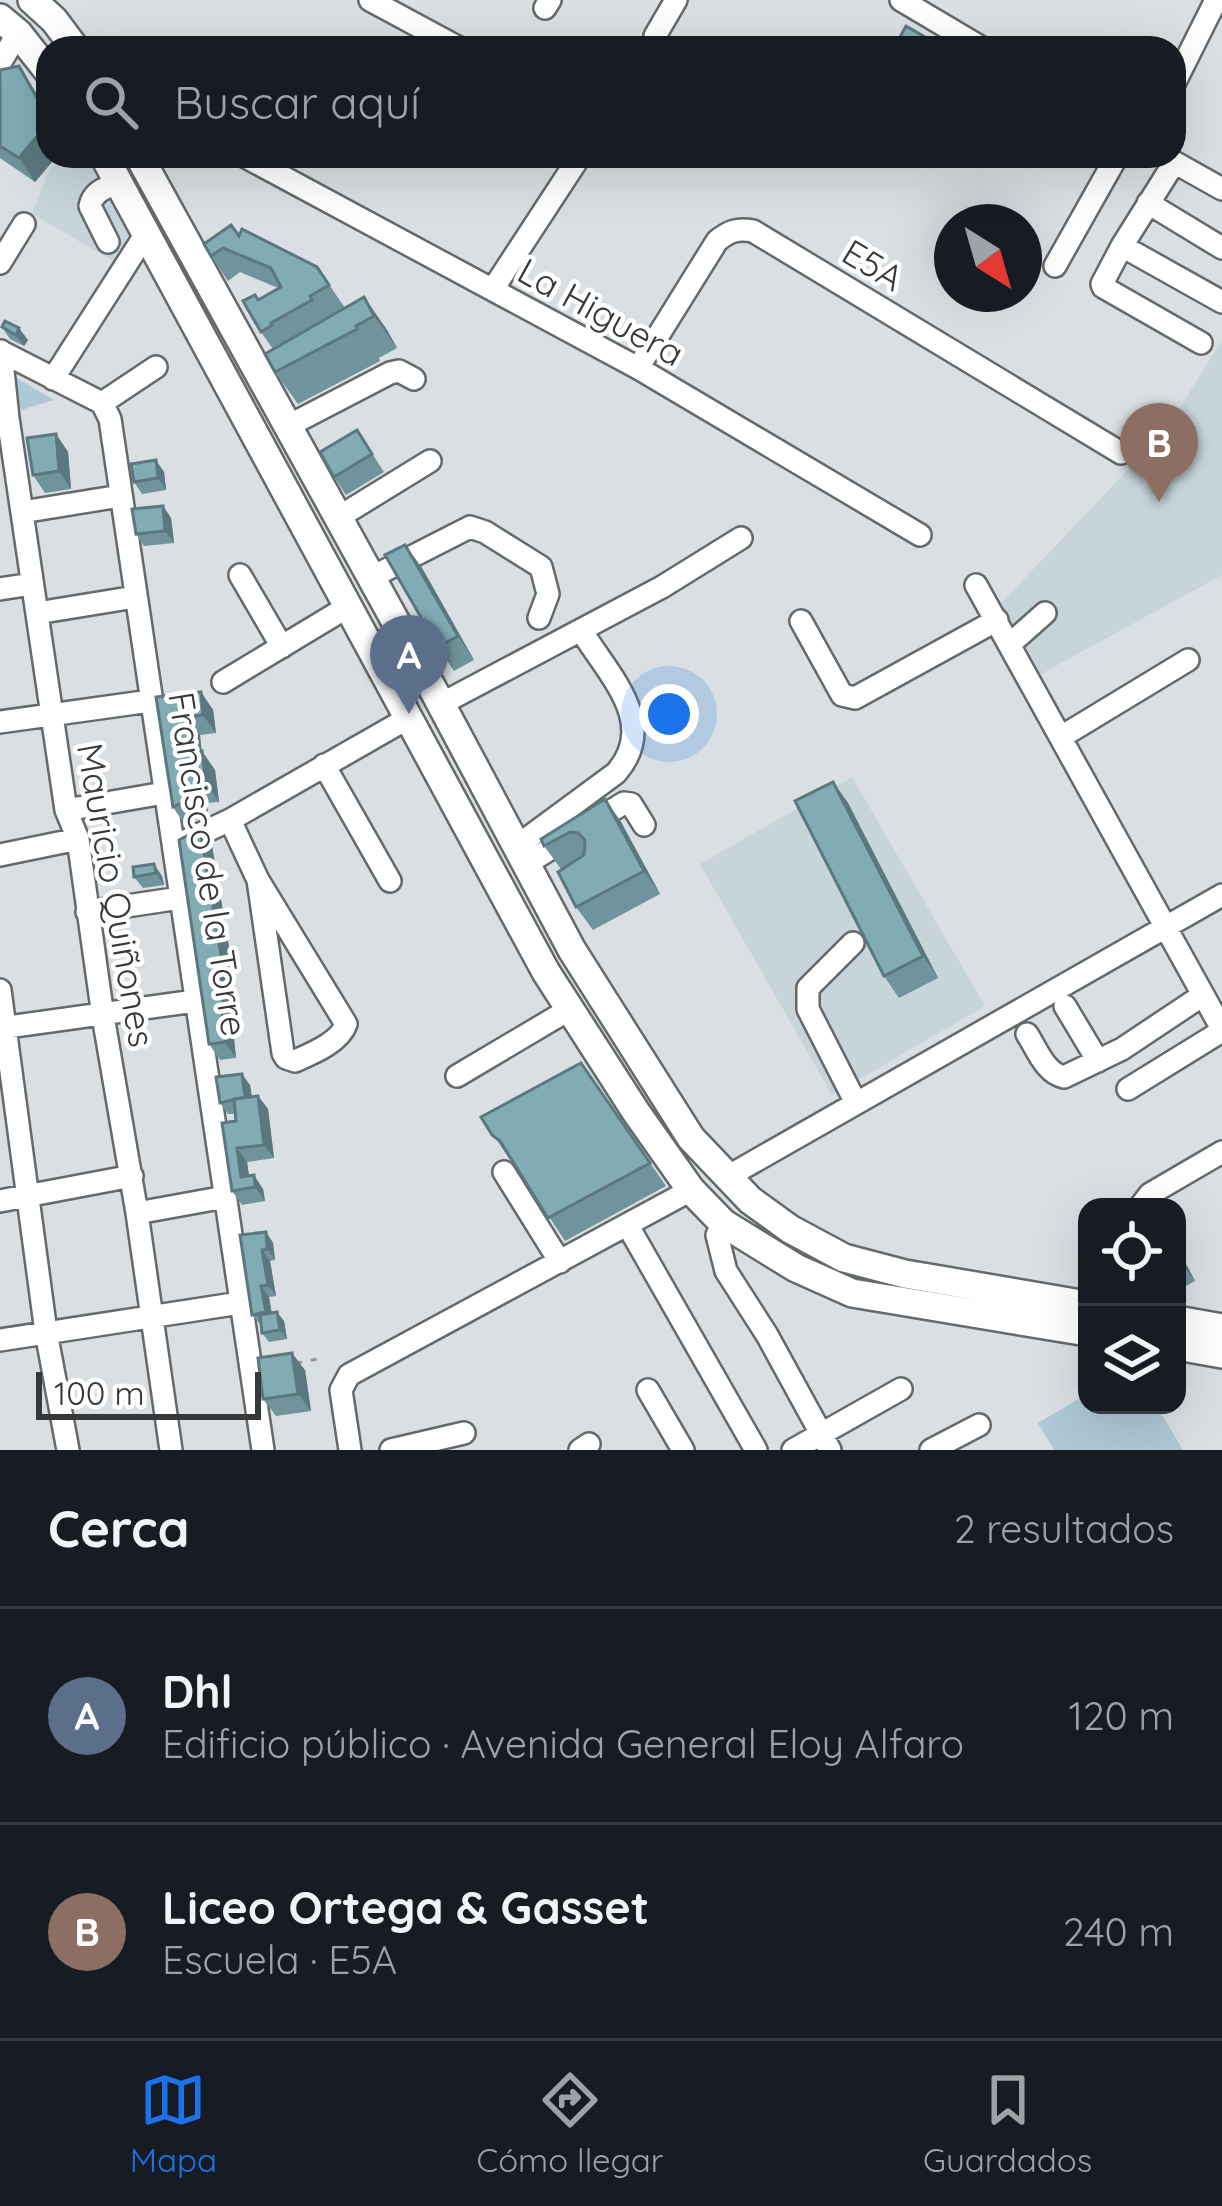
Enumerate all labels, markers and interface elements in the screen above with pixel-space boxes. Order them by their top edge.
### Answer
search box [36,36,1186,168]
icon: search [78,69,144,135]
text: Buscar aquí [174,74,420,130]
north arrow [934,204,1042,312]
street label: E5A [835,229,912,300]
street label: La Higuera [510,248,692,376]
pin: B [1120,403,1198,502]
pin: A [370,615,448,714]
your location [639,684,699,744]
street label: Francisco de la Torre [159,689,258,1039]
street label: Mauricio Quiñones [68,739,165,1050]
map controls [1078,1198,1186,1414]
button: locate [1078,1198,1186,1306]
button: layers [1078,1306,1186,1414]
scale bar [36,1366,261,1419]
text: 100 m [54,1372,145,1413]
text: Cerca [48,1496,190,1560]
text: 2 resultados [954,1504,1174,1553]
text: Dhl [162,1663,233,1719]
text: A [75,1691,99,1740]
text: 120 m [1069,1691,1174,1740]
text: Edificio público · Avenida General Eloy Alfaro [162,1719,964,1768]
text: Liceo Ortega & Gasset [162,1879,649,1935]
text: B [74,1907,100,1956]
text: 240 m [1063,1907,1174,1956]
text: Escuela · E5A [162,1935,397,1984]
tab: Mapa [130,2067,217,2180]
tab: Cómo llegar [477,2067,664,2180]
tab: Guardados [923,2067,1092,2180]

